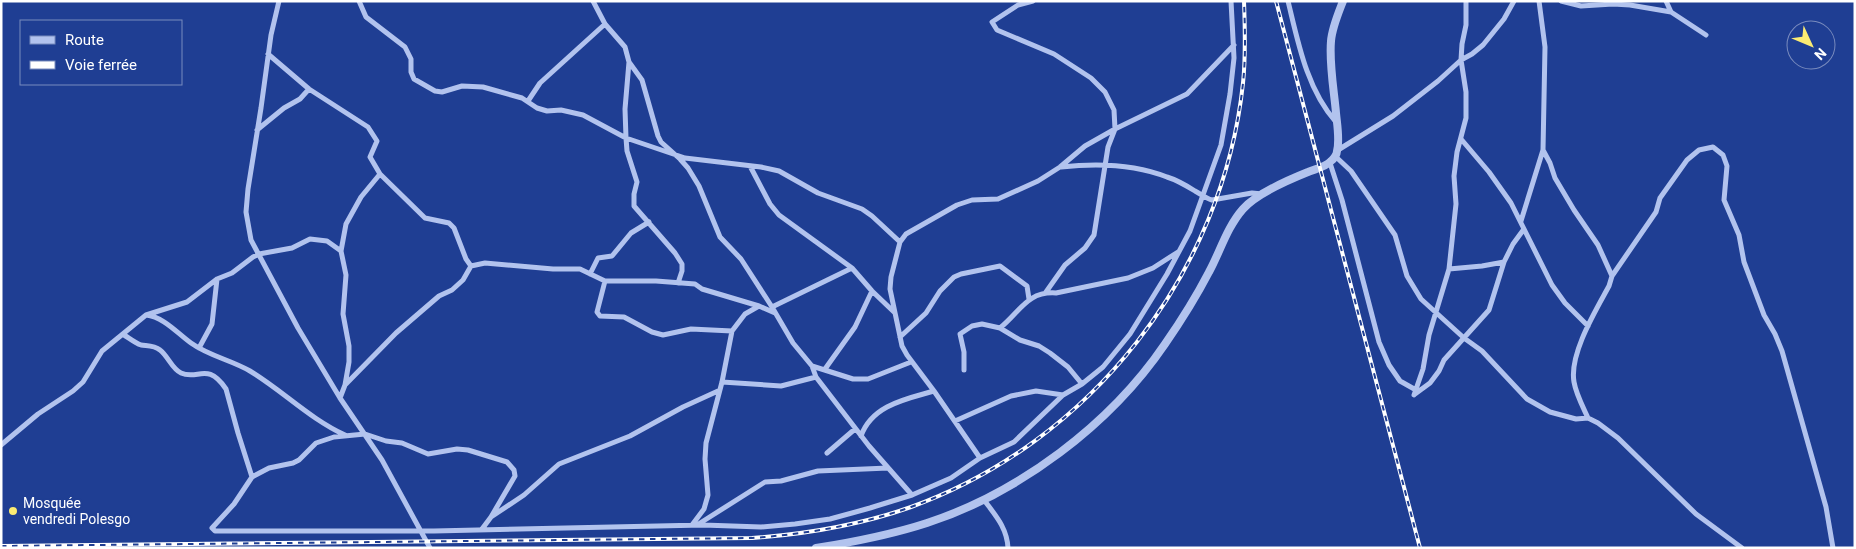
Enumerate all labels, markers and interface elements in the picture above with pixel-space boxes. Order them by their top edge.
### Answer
legend [20,20,182,85]
north arrow [1786,20,1836,70]
text: Route [65,31,104,49]
text: N [1811,45,1830,63]
text: Voie ferrée [65,56,137,74]
place label: Mosquée vendredi Polesgo [23,495,130,527]
marker: Mosquée vendredi Polesgo [7,505,19,517]

